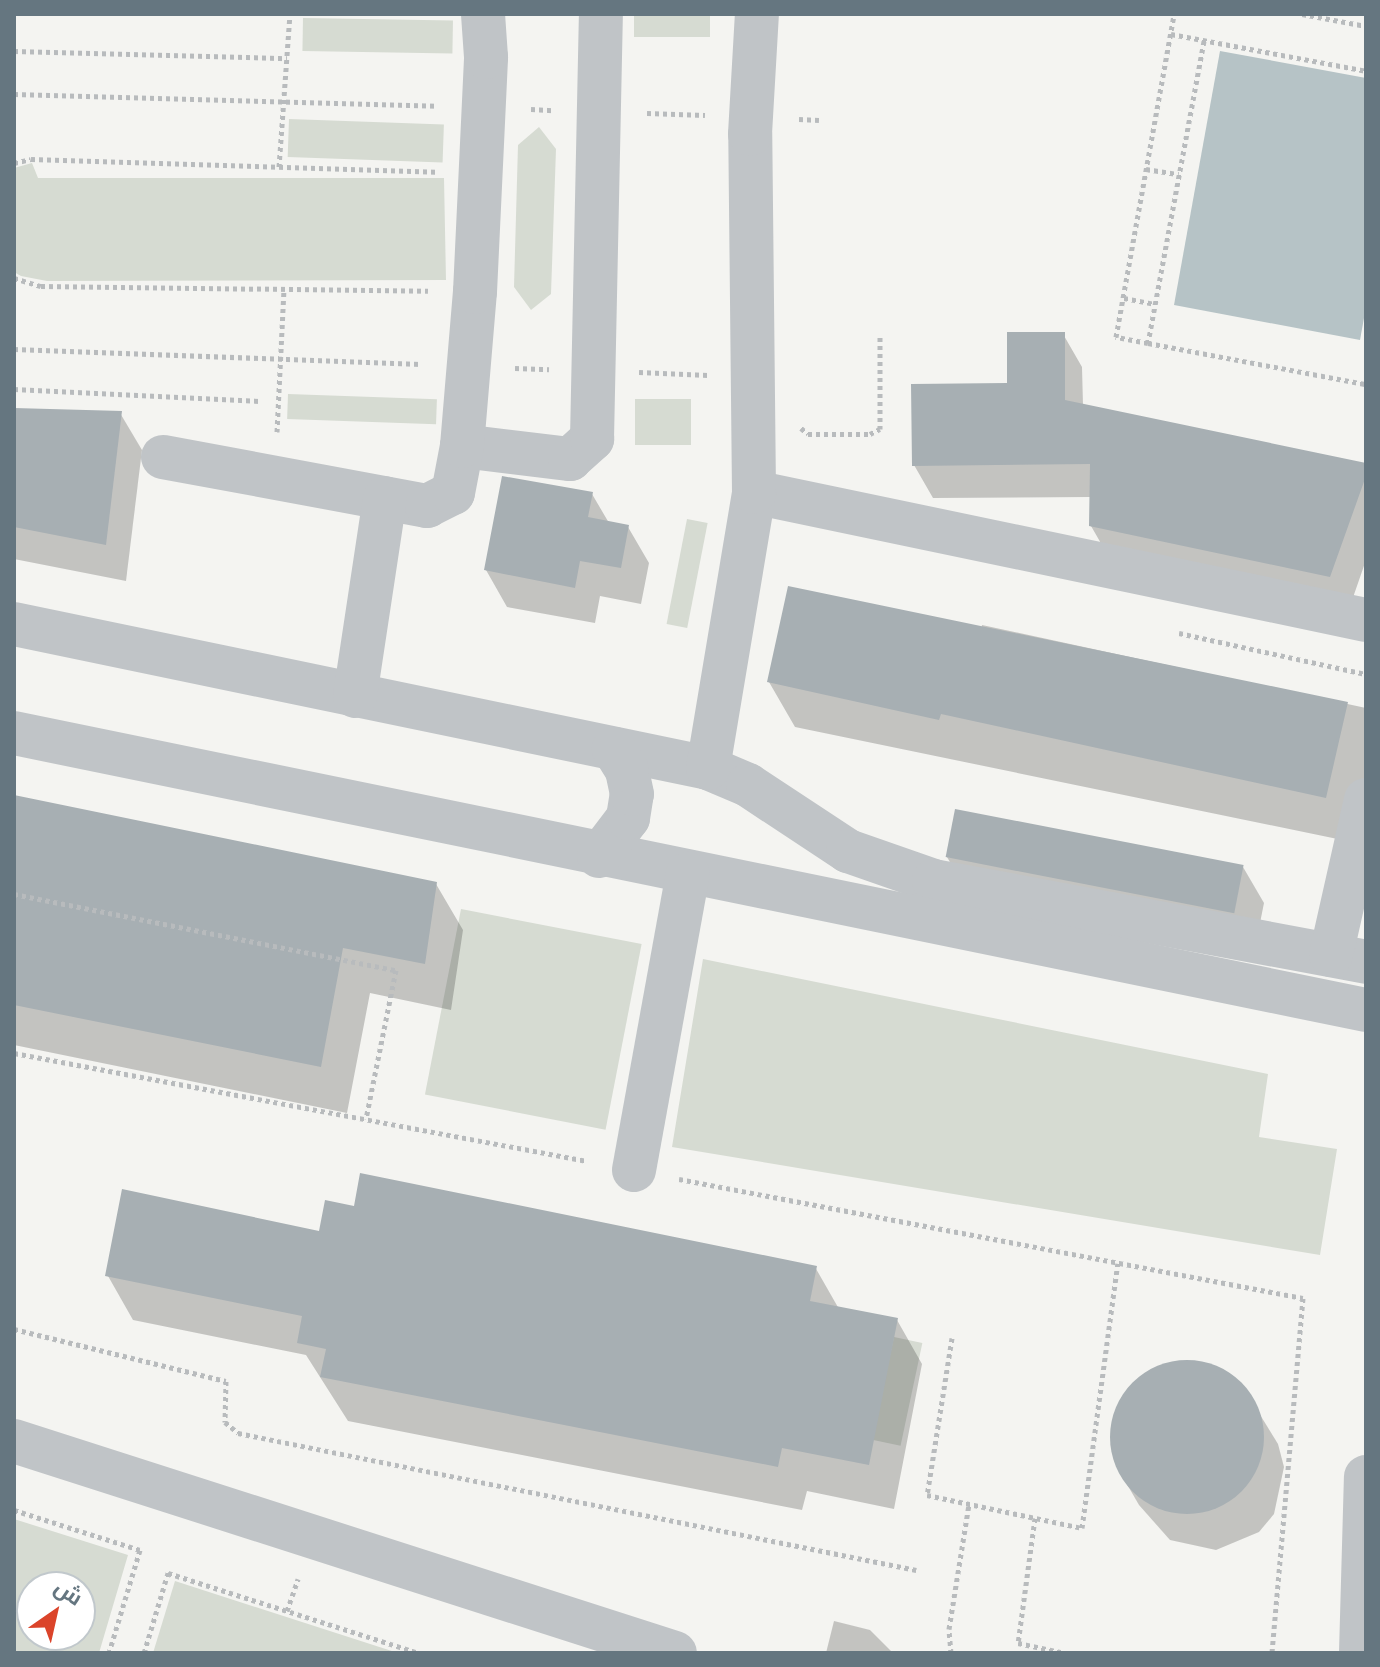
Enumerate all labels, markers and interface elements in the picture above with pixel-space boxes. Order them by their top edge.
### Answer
north arrow [16,1571,96,1651]
text: ش [50,1574,87,1611]

